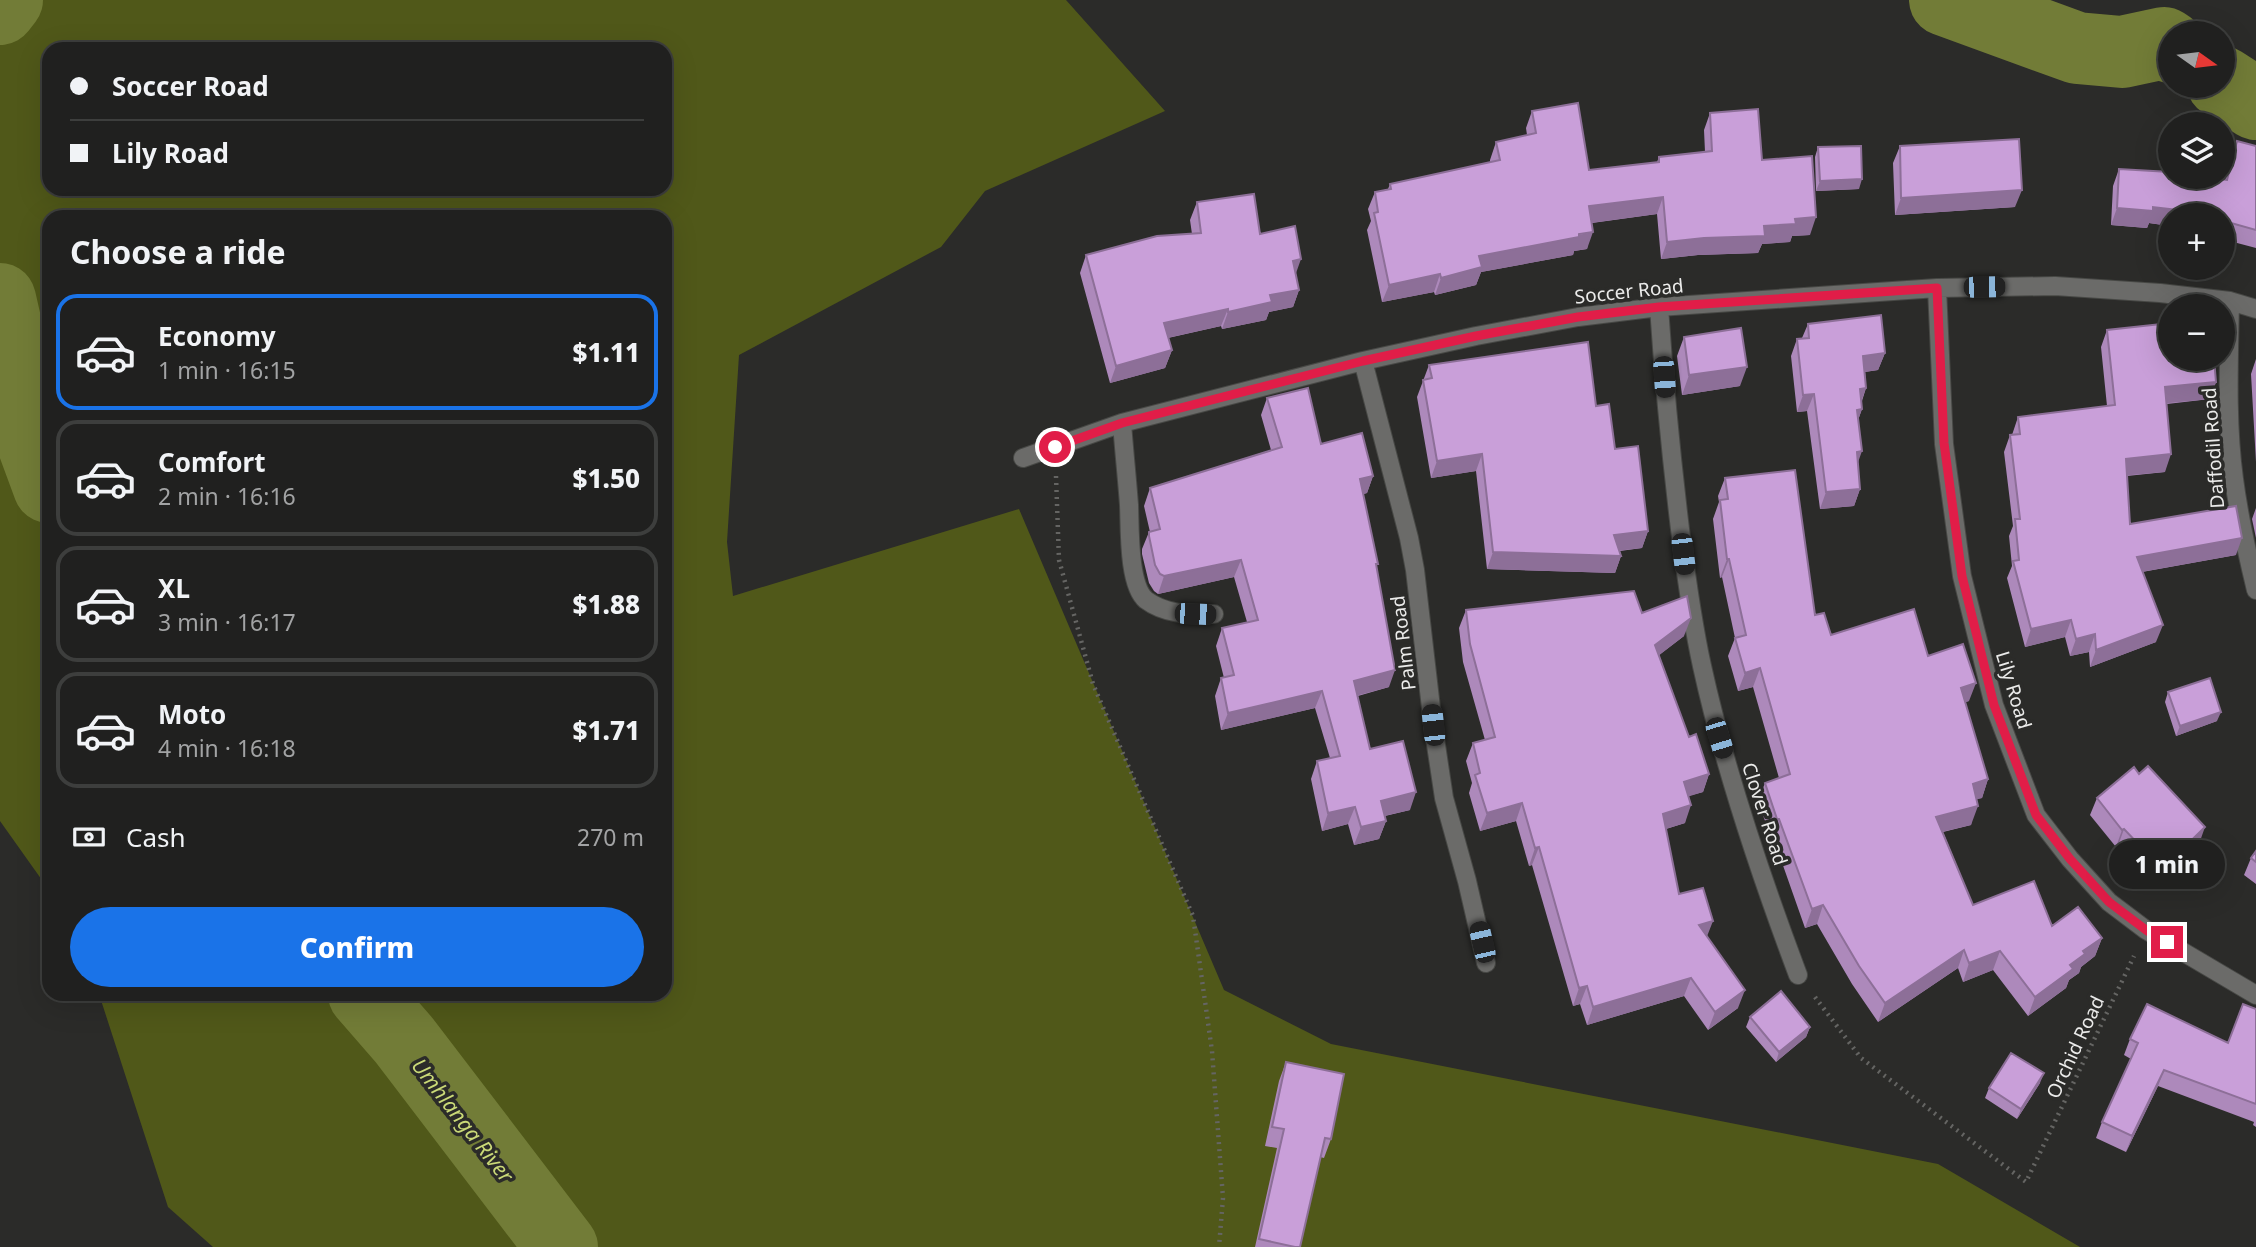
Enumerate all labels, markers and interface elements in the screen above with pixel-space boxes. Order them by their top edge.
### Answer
north arrow [2158,21,2235,98]
map controls [2158,21,2235,371]
text: Soccer Road [112,68,269,104]
button: layers [2158,112,2235,189]
text: Lily Road [112,135,229,171]
button: + [2158,203,2235,280]
text: Choose a ride [70,230,286,273]
street label: Soccer Road [1573,272,1685,310]
car [1963,276,2006,298]
button: − [2158,294,2235,371]
text: Economy [158,318,276,354]
icon: car [74,321,137,384]
text: $1.11 [573,334,640,370]
text: 1 min · 16:15 [158,354,296,386]
car [1653,355,1676,399]
street label: Daffodil Road [2196,387,2230,509]
route start [1039,431,1071,463]
text: Comfort [158,444,266,480]
icon: car [74,447,137,510]
text: $1.50 [573,460,640,496]
text: 2 min · 16:16 [158,480,296,512]
car [1671,532,1696,576]
text: XL [158,570,190,606]
icon: car [74,573,137,636]
text: $1.88 [573,586,640,622]
street label: Palm Road [1384,594,1422,692]
car [1174,603,1217,625]
text: 3 min · 16:17 [158,606,296,638]
street label: Lily Road [1990,648,2038,732]
text: Moto [158,696,226,732]
icon: car [74,699,137,762]
car [1421,703,1446,747]
text: $1.71 [573,712,640,748]
car [1703,715,1736,761]
text: 4 min · 16:18 [158,732,296,764]
street label: Clover Road [1736,759,1794,869]
icon: cash [70,818,108,856]
text: Cash [126,819,186,855]
text: 270 m [577,821,644,853]
callout: 1 min [2109,841,2225,890]
text: 1 min [2135,848,2199,880]
button: Confirm [70,907,644,987]
car [1468,919,1497,965]
route end [2151,926,2183,958]
street label: Orchid Road [2040,991,2110,1103]
water label: Umhlanga River [406,1052,521,1189]

